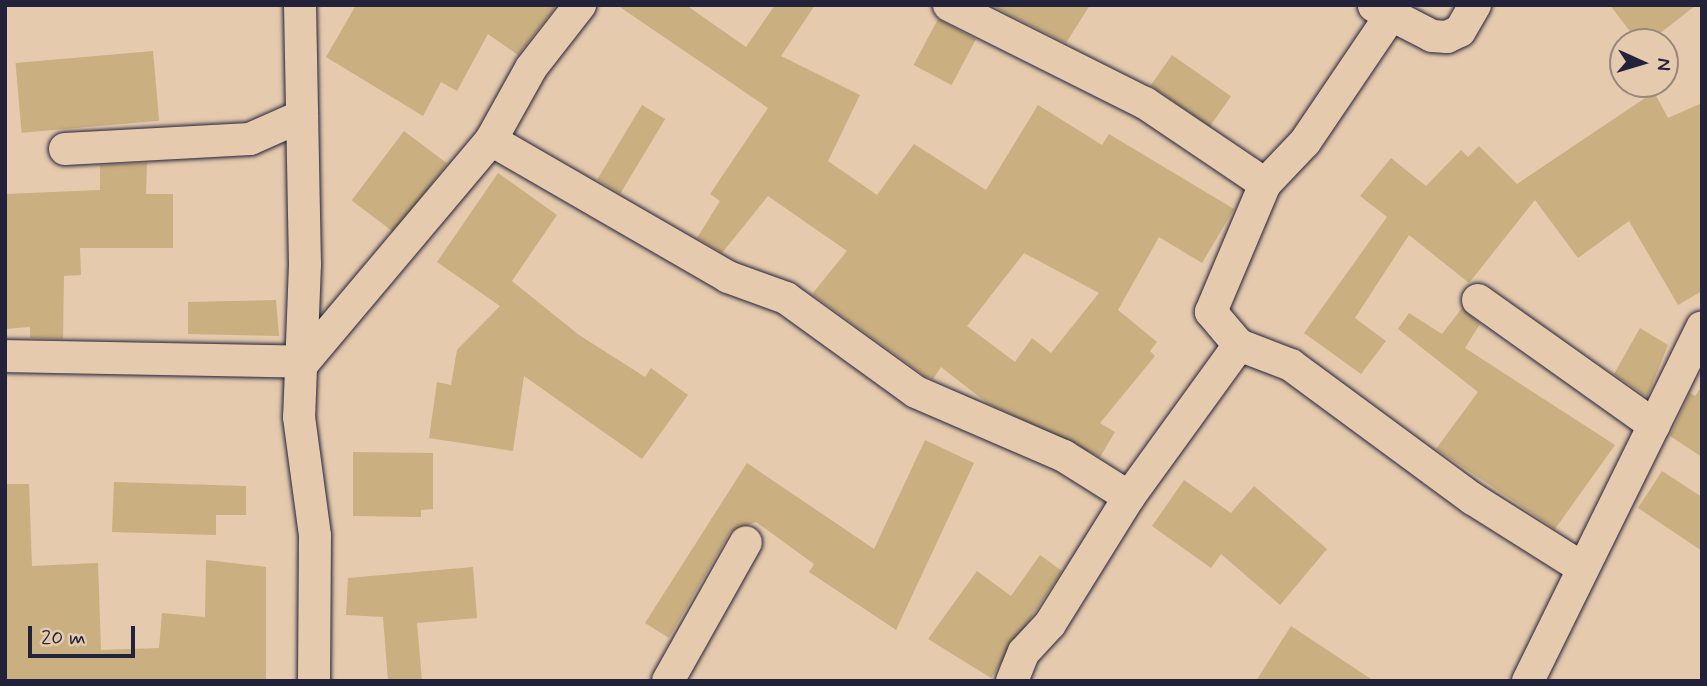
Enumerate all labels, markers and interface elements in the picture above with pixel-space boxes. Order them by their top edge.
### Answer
north arrow [1609,28,1679,98]
text: N [1651,57,1676,72]
scale bar [32,612,138,656]
text: 20 m [41,624,86,652]

